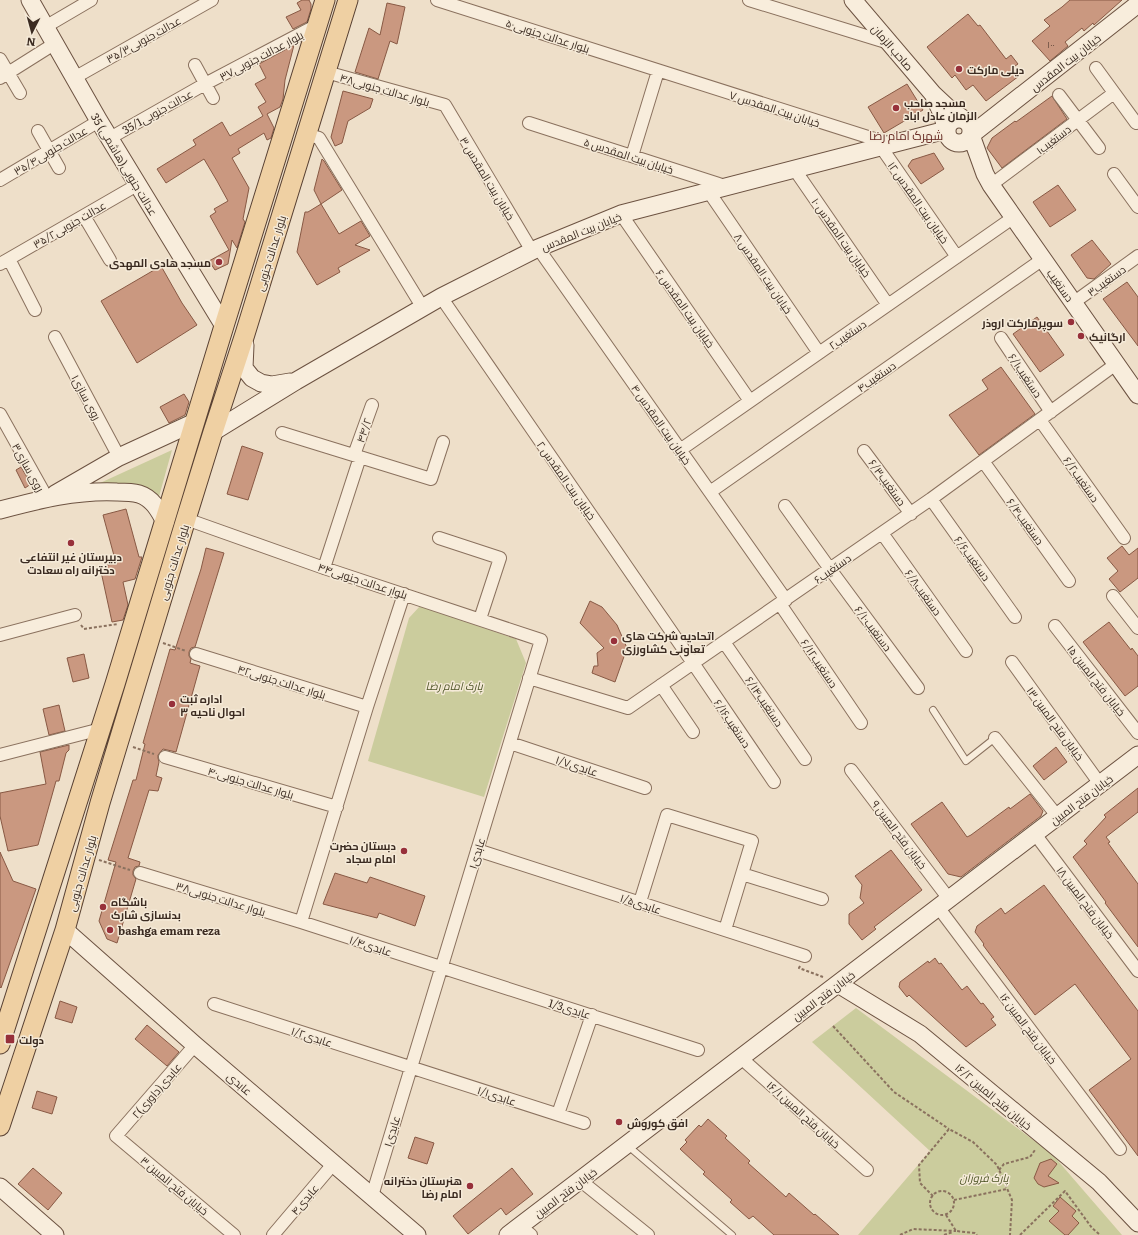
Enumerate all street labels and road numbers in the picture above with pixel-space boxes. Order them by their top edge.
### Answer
street label: عدالت جنوبی۳۵/۳ [103,12,183,66]
street label: بلوار عدالت جنوبی۵۰ [504,14,592,56]
street label: صاحب الزمان [868,20,918,74]
street label: بلوار عدالت جنوبی۳۷ [216,26,306,84]
street label: خیابان بیت المقدس [1026,29,1104,95]
street label: بلوار عدالت جنوبی۴۸ [338,69,432,109]
street label: 35/1عدالت جنوبی [119,85,195,137]
street label: خیابان بیت المقدس ۷ [728,86,822,130]
street label: 35 عدالت جنوبی(هاشمی) [88,110,162,218]
street label: دستغیب۱ [1032,120,1074,158]
street label: عدالت جنوبی۳۵/۴ [10,122,90,178]
street label: خیابان بیت المقدس ۳ [457,133,519,223]
street label: خیابان بیت المقدس ۵ [582,133,676,177]
street label: خیابان بیت المقدس ۱۲ [885,158,953,246]
street label: خیابان بیت المقدس ۱۰ [809,194,875,280]
street label: عدالت جنوبی۳۵/۲ [30,197,108,251]
street label: خیابان بیت المقدس [538,208,624,254]
street label: بلوار عدالت جنوبی [251,213,289,293]
street label: خیابان بیت المقدس ۸ [731,229,797,317]
street label: دستغیب۳ [1083,261,1129,299]
street label: خیابان بیت المقدس ۶ [653,265,719,351]
street label: دستغیب [1044,265,1078,305]
street label: ۲دستغیب [825,315,869,353]
street label: دستغیب۶/۱ [1005,350,1047,400]
street label: دستغیب۴ [853,357,899,395]
street label: روی سازی۱ [68,371,106,423]
street label: خیابان بیت المقدس ۴ [628,381,696,467]
street label: ۴۴/۲ [351,415,375,444]
street label: خیابان بیت المقدس ۲ [534,437,600,523]
street label: روی سازی۳ [9,440,49,494]
street label: دستغیب۶/۲ [1060,453,1104,505]
street label: دستغیب۶/۳ [866,455,910,509]
street label: دستغیب۶/۴ [1004,494,1048,548]
street label: بلوار عدالت جنوبی [154,522,192,602]
street label: دستغیب۶/۶ [951,532,995,584]
street label: دستغیب۶ [810,549,854,587]
street label: بلوار عدالت جنوبی۴۴ [316,558,410,602]
street label: دستغیب۶/۸ [902,566,946,618]
street label: دستغیب۶/۱۰ [852,602,896,654]
street label: دستغیب۶/۱۲ [798,635,842,691]
street label: خیابان فتح المبین ۱۵ [1063,641,1130,720]
street label: بلوار عدالت جنوبی۴۲ [236,660,328,702]
street label: دستغیب۶/۱۴ [742,673,788,729]
street label: خیابان فتح المبین ۱۳ [1023,683,1088,764]
street label: دستغیب۶/۱۶ [711,696,755,750]
street label: عابدی۱/۷ [554,751,600,779]
street label: بلوار عدالت جنوبی۴۰ [206,762,296,802]
street label: خیابان فتح المبین [1046,770,1116,829]
street label: خیابان فتح المبین ۹ [868,796,931,872]
street label: بلوار عدالت جنوبی [62,833,100,913]
street label: ۱عابدی [464,835,488,871]
street label: خیابان فتح المبین ۱۸ [1053,862,1119,942]
street label: بلوار عدالت جنوبی۳۸ [174,877,268,919]
street label: عابدی۱/۵ [618,889,664,917]
street label: عابدی۱/۴ [348,931,394,959]
street label: خیابان فتح المبین [788,966,858,1025]
street label: خیابان فتح المبین ۱۶ [996,989,1061,1068]
street label: عابدی1/3 [547,994,593,1022]
street label: عابدی۱/۲ [289,1022,335,1050]
street label: ۲عابدی(داوری) [127,1059,185,1121]
street label: خیابان فتح المبین ۱۶/۲ [951,1059,1036,1134]
street label: عابدی [224,1068,256,1098]
street label: خیابان فتح المبین ۱۶/۱ [763,1077,844,1152]
street label: عابدی۱/۱ [476,1081,518,1109]
street label: عابدی۱ [379,1113,403,1149]
street label: خیابان فتح المبین ۳ [137,1152,213,1219]
street label: خیابان فتح المبین [530,1163,600,1222]
street label: عابدی۴ [286,1180,322,1218]

